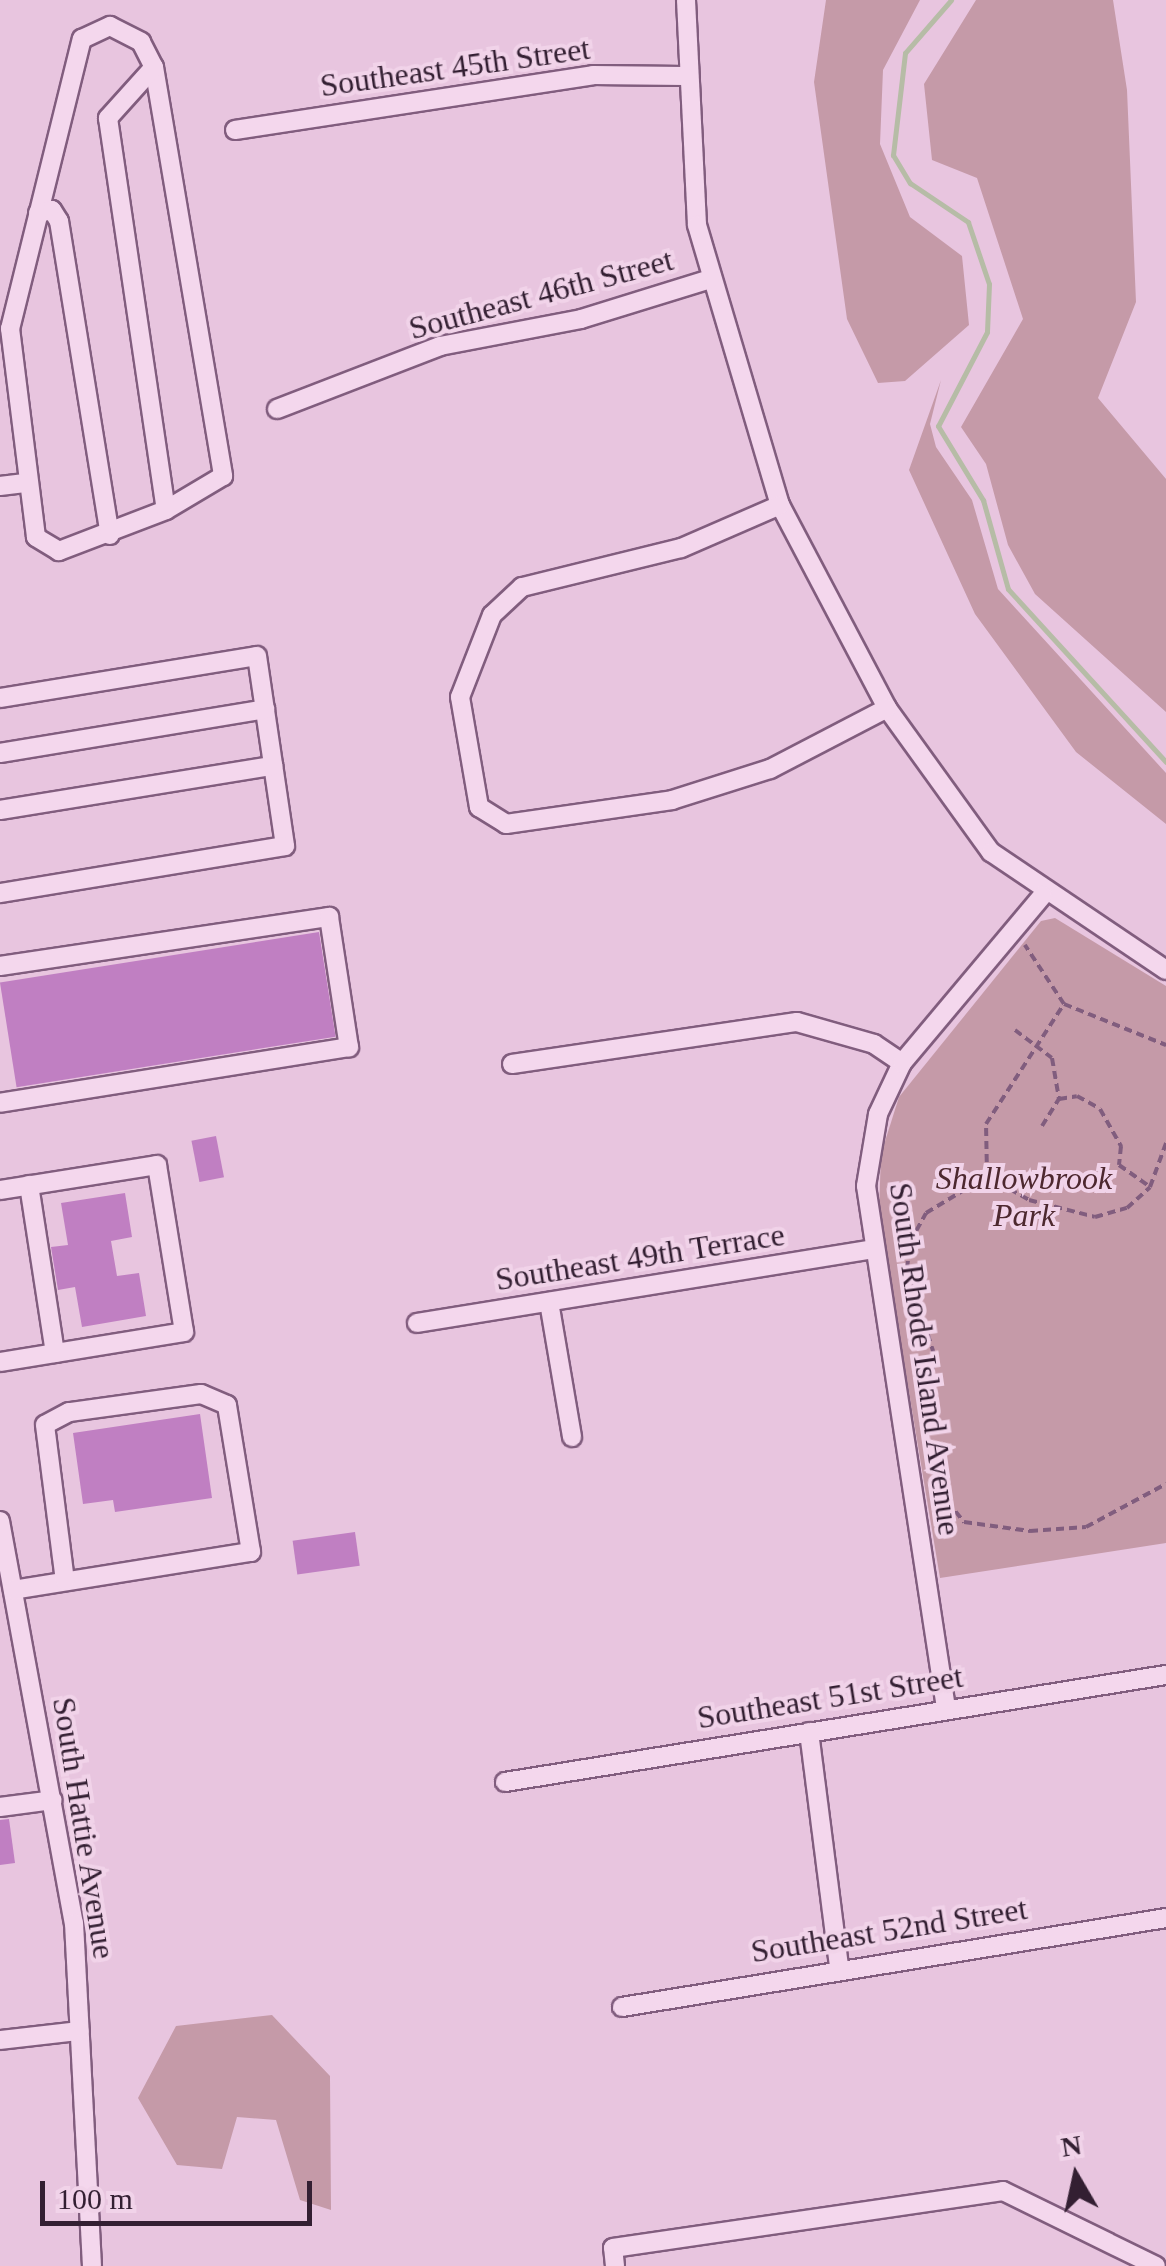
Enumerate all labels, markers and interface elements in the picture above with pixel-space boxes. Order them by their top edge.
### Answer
street label: Southeast 45th Street [318,29,592,105]
street label: Southeast 46th Street [405,240,677,348]
park label: Shallowbrook Park [936,1160,1112,1235]
street label: South Rhode Island Avenue [881,1179,969,1539]
street label: Southeast 49th Terrace [492,1215,788,1299]
street label: Southeast 51st Street [694,1657,966,1737]
street label: South Hattie Avenue [44,1694,124,1962]
street label: Southeast 52nd Street [748,1889,1030,1971]
north arrow [1026,2126,1126,2226]
text: N [1059,2129,1084,2163]
scale bar [45,2161,318,2223]
text: 100 m [57,2182,133,2215]

